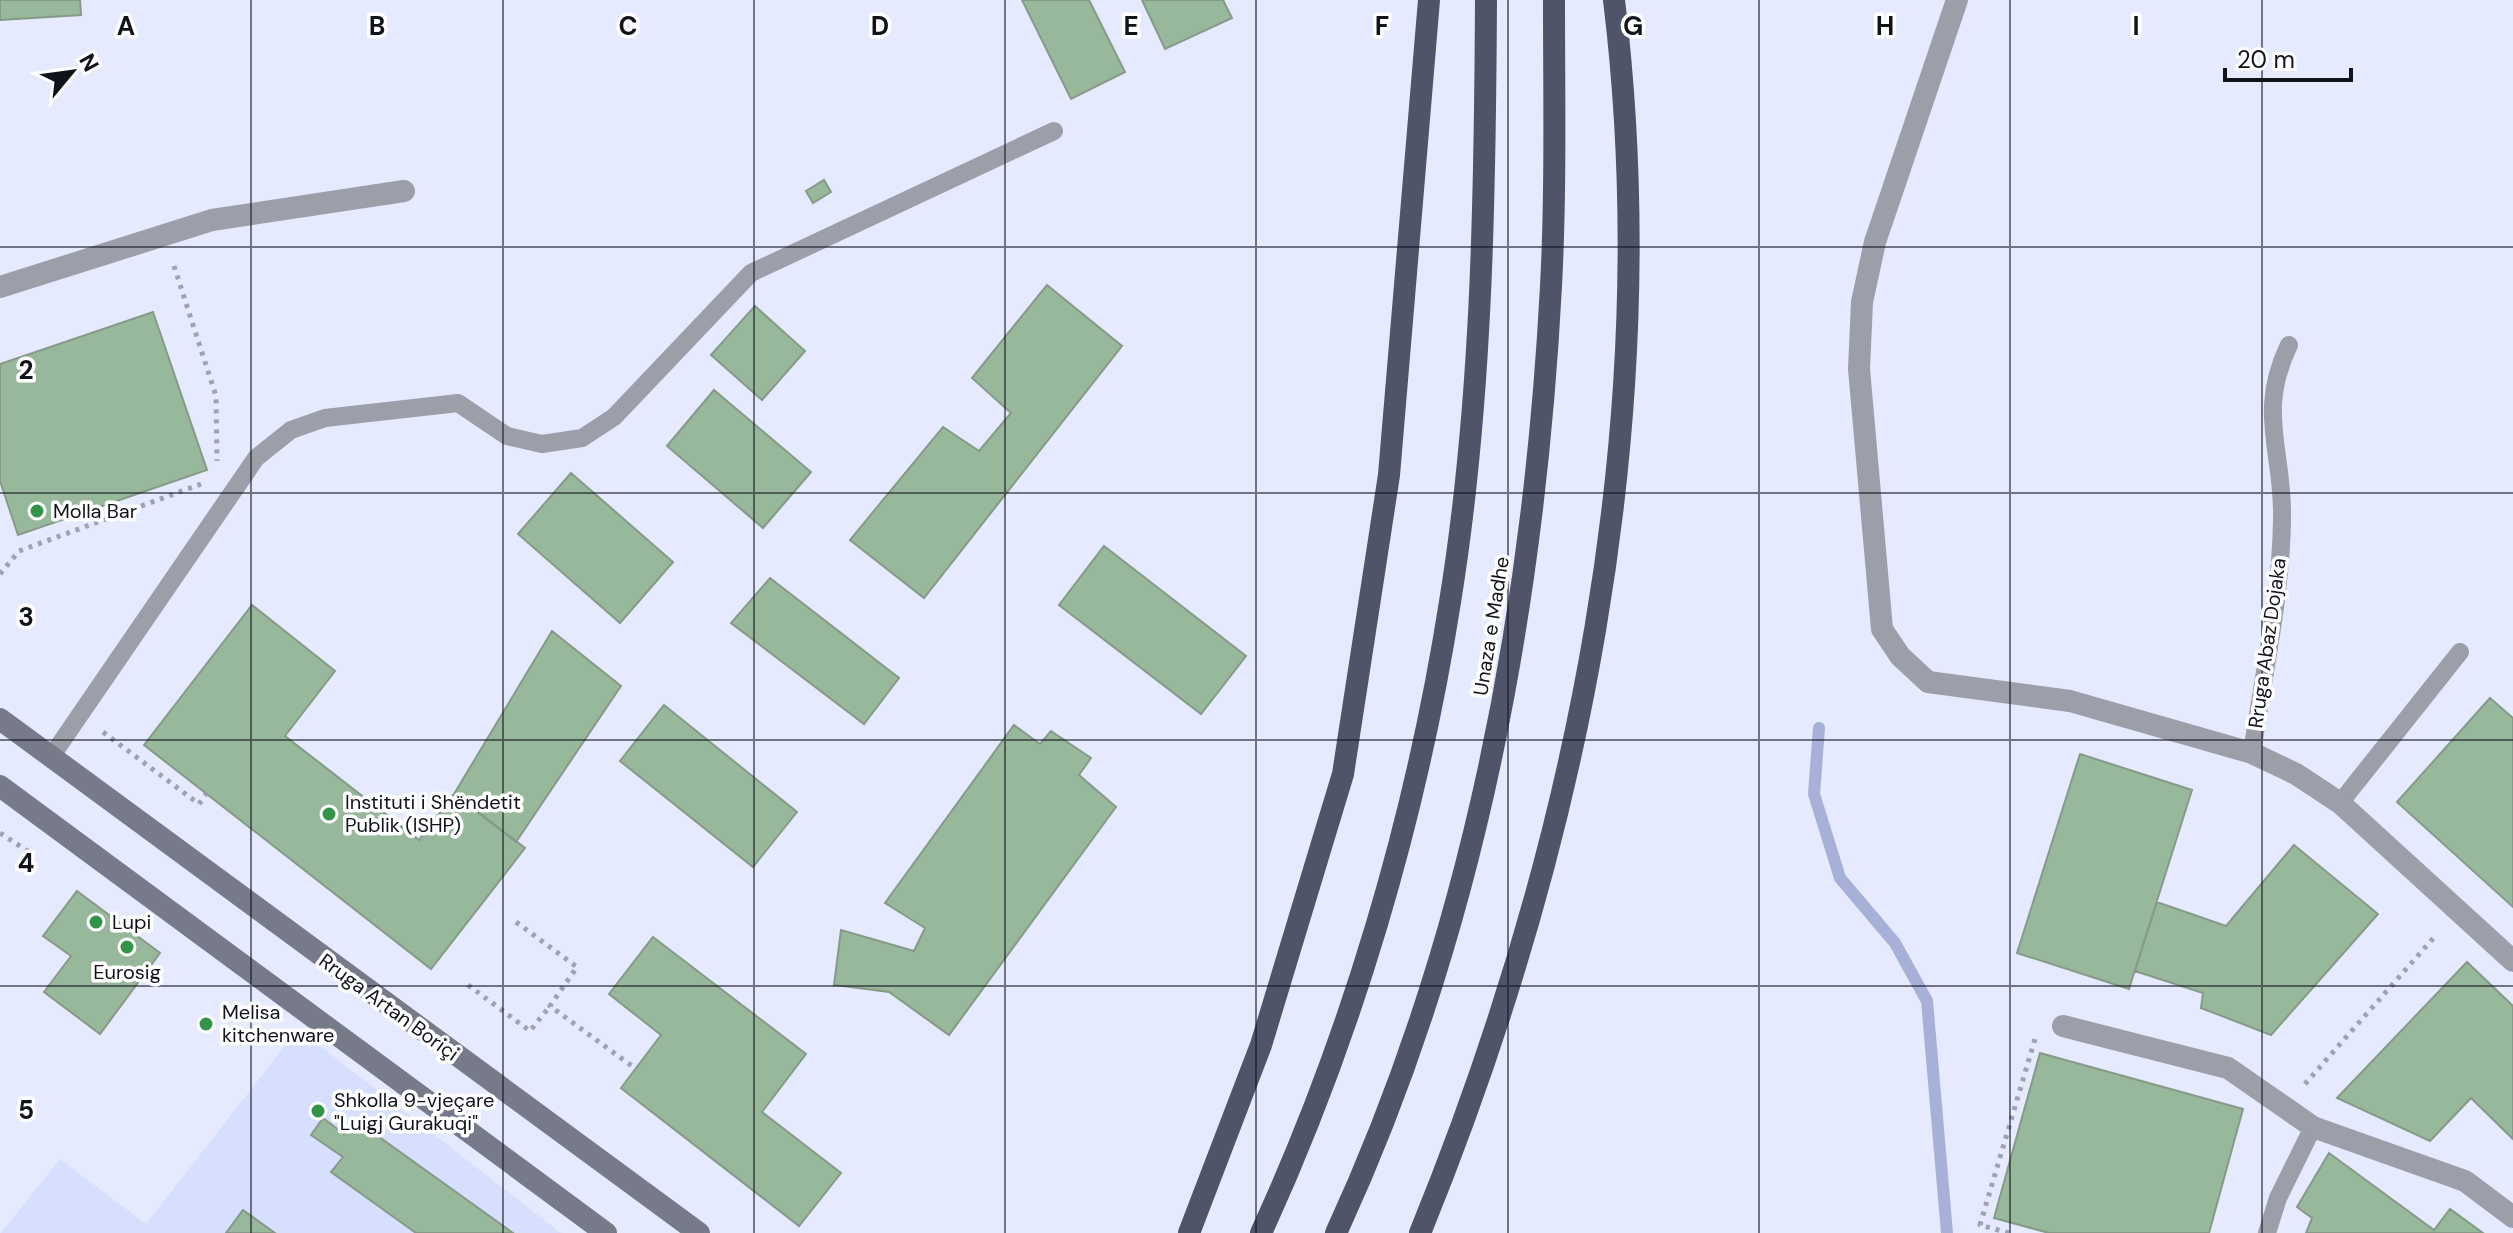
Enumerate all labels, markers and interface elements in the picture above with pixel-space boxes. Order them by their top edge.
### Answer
text: A [117,9,135,43]
text: B [369,9,385,43]
text: C [618,9,638,43]
text: D [871,9,889,43]
text: E [1123,9,1139,43]
text: F [1375,9,1389,43]
text: G [1623,9,1643,43]
text: H [1876,9,1894,43]
text: I [2132,9,2140,43]
north arrow [32,32,112,112]
scale bar [2225,32,2351,82]
text: 20 m [2237,44,2295,75]
text: N [72,48,106,77]
text: 2 [18,353,34,387]
place label: Molla Bar [53,498,137,524]
marker: Molla Bar [28,502,46,520]
street label: Unaza e Madhe [1467,555,1515,697]
street label: Rruga Abaz Dojaka [2242,556,2292,730]
text: 3 [18,600,34,634]
place label: Instituti i Shëndetit Publik (ISHP) [345,789,521,838]
marker: Instituti i Shëndetit Publik (ISHP) [320,805,338,823]
text: 4 [18,846,34,880]
place label: Lupi [112,909,151,935]
marker: Lupi [87,913,105,931]
marker: Eurosig [118,938,136,956]
street label: Rruga Artan Boriçi [314,947,464,1067]
place label: Eurosig [93,959,161,985]
place label: Melisa kitchenware [222,999,334,1048]
marker: Melisa kitchenware [197,1015,215,1033]
place label: Shkolla 9-vjeçare "Luigj Gurakuqi" [334,1087,494,1136]
text: 5 [18,1093,34,1127]
marker: Shkolla 9-vjeçare "Luigj Gurakuqi" [309,1102,327,1120]

